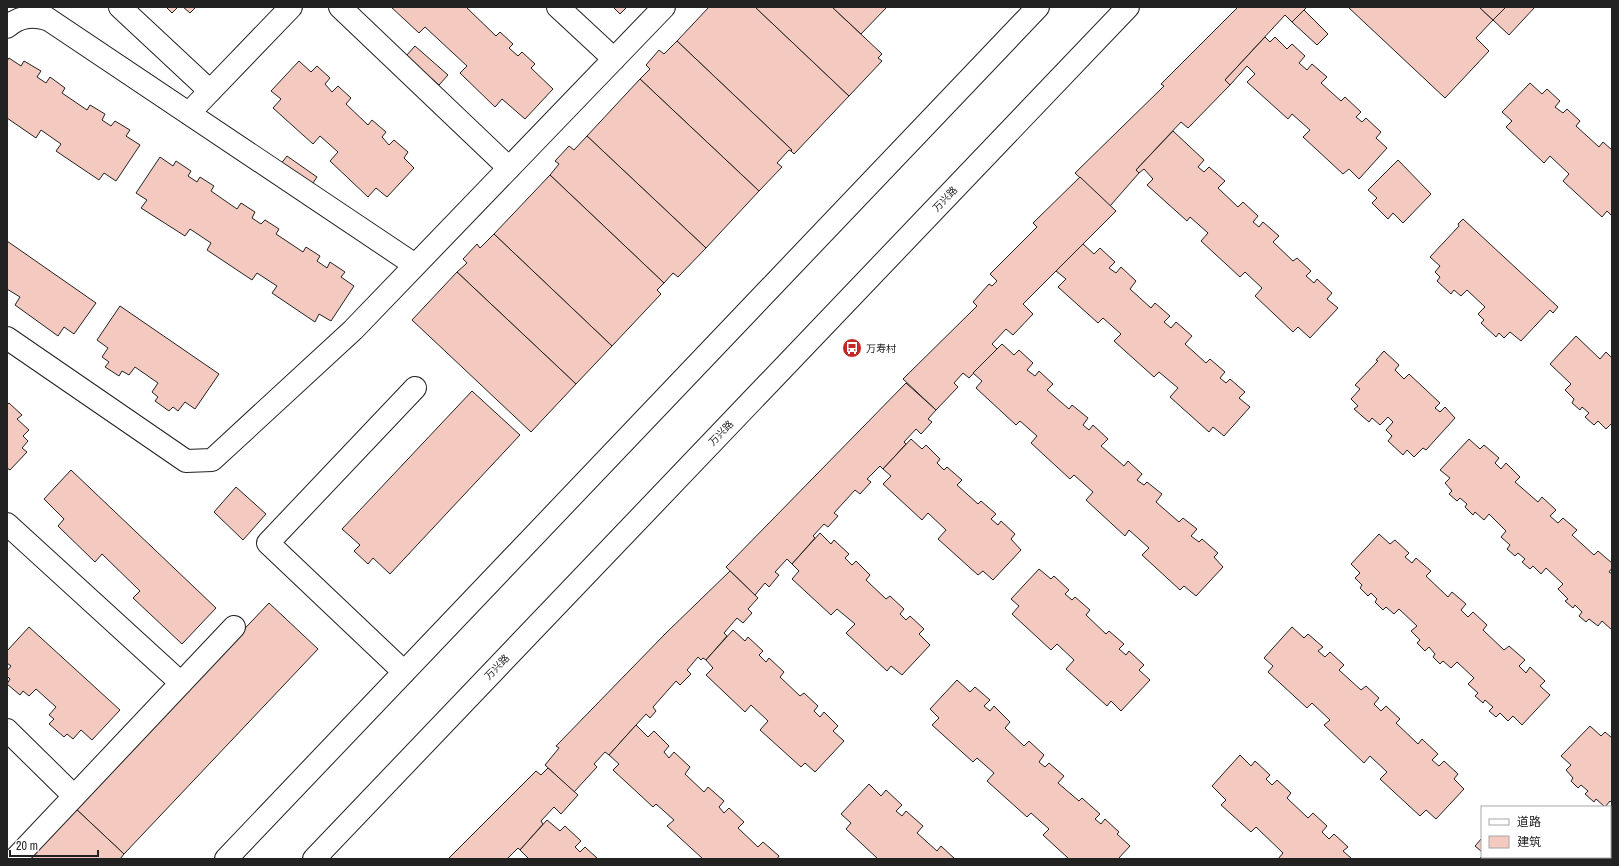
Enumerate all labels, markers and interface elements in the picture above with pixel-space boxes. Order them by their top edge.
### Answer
street label: 万兴路 [930,184,960,214]
bus stop icon: 万寿村 [841,337,863,359]
place label: 万寿村 [866,342,896,355]
street label: 万兴路 [706,418,736,448]
street label: 万兴路 [482,652,512,682]
legend [1481,806,1611,858]
text: 道路 [1517,814,1541,830]
scale bar [10,832,98,858]
text: 建筑 [1517,834,1541,850]
text: 20 m [16,838,38,854]

